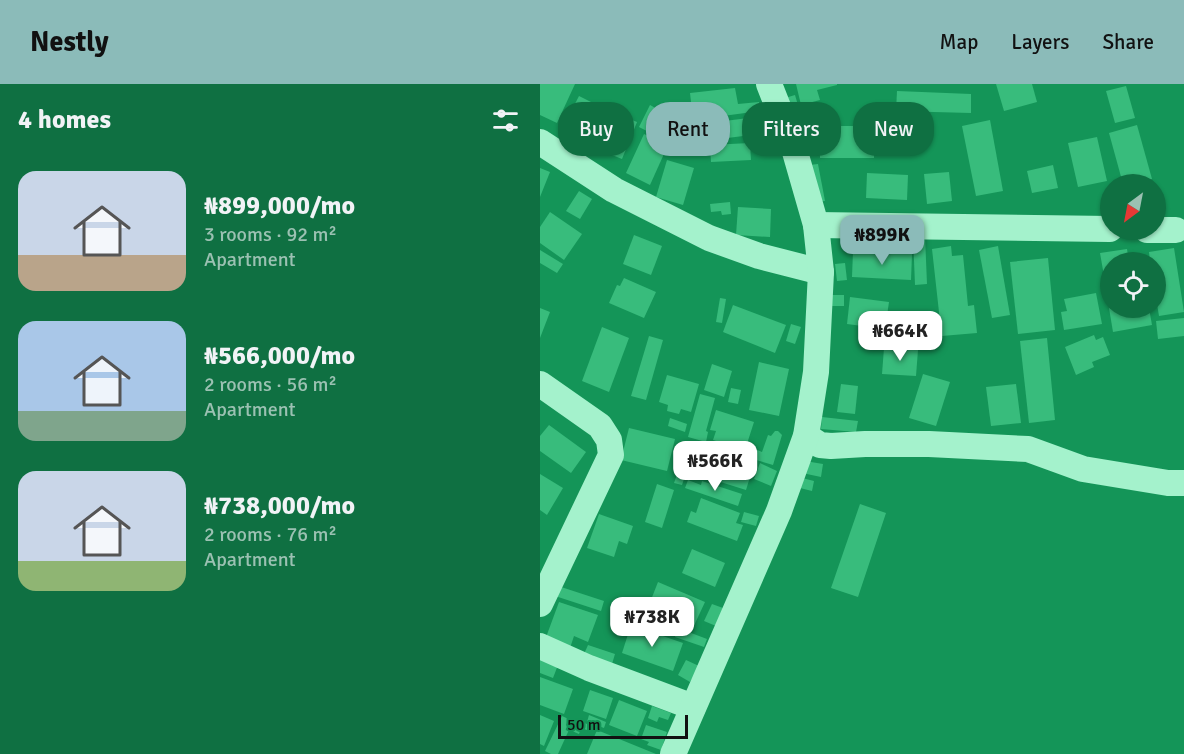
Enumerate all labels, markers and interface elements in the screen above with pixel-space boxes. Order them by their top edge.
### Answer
text: Nestly [30,25,109,59]
text: Map [940,29,978,55]
text: Layers [1011,29,1069,55]
text: Share [1102,29,1154,55]
chip: Buy [558,102,634,156]
chip: Rent [646,102,730,156]
chip: Filters [742,102,841,156]
chip: New [853,102,934,156]
text: 4 homes [18,104,111,136]
icon: filters [489,104,522,137]
north arrow [1100,174,1166,240]
map controls [1100,174,1166,318]
text: ₦899,000/mo [204,190,355,222]
icon: home [66,195,138,267]
pin: ₦899K [840,215,924,266]
text: 3 rooms · 92 m² [204,222,337,247]
text: ₦899K [854,222,910,247]
text: Apartment [204,247,296,272]
button: locate [1100,252,1166,318]
pin: ₦664K [858,311,942,362]
text: ₦664K [872,318,928,343]
text: ₦566,000/mo [204,340,355,372]
icon: home [66,345,138,417]
text: 2 rooms · 56 m² [204,372,337,397]
text: Apartment [204,397,296,422]
pin: ₦566K [673,441,757,492]
text: ₦566K [687,448,743,473]
text: ₦738,000/mo [204,490,355,522]
icon: home [66,495,138,567]
text: 2 rooms · 76 m² [204,522,337,547]
text: Apartment [204,547,296,572]
pin: ₦738K [610,597,694,648]
text: ₦738K [624,604,680,629]
scale bar [558,712,688,740]
text: 50 m [567,715,601,735]

